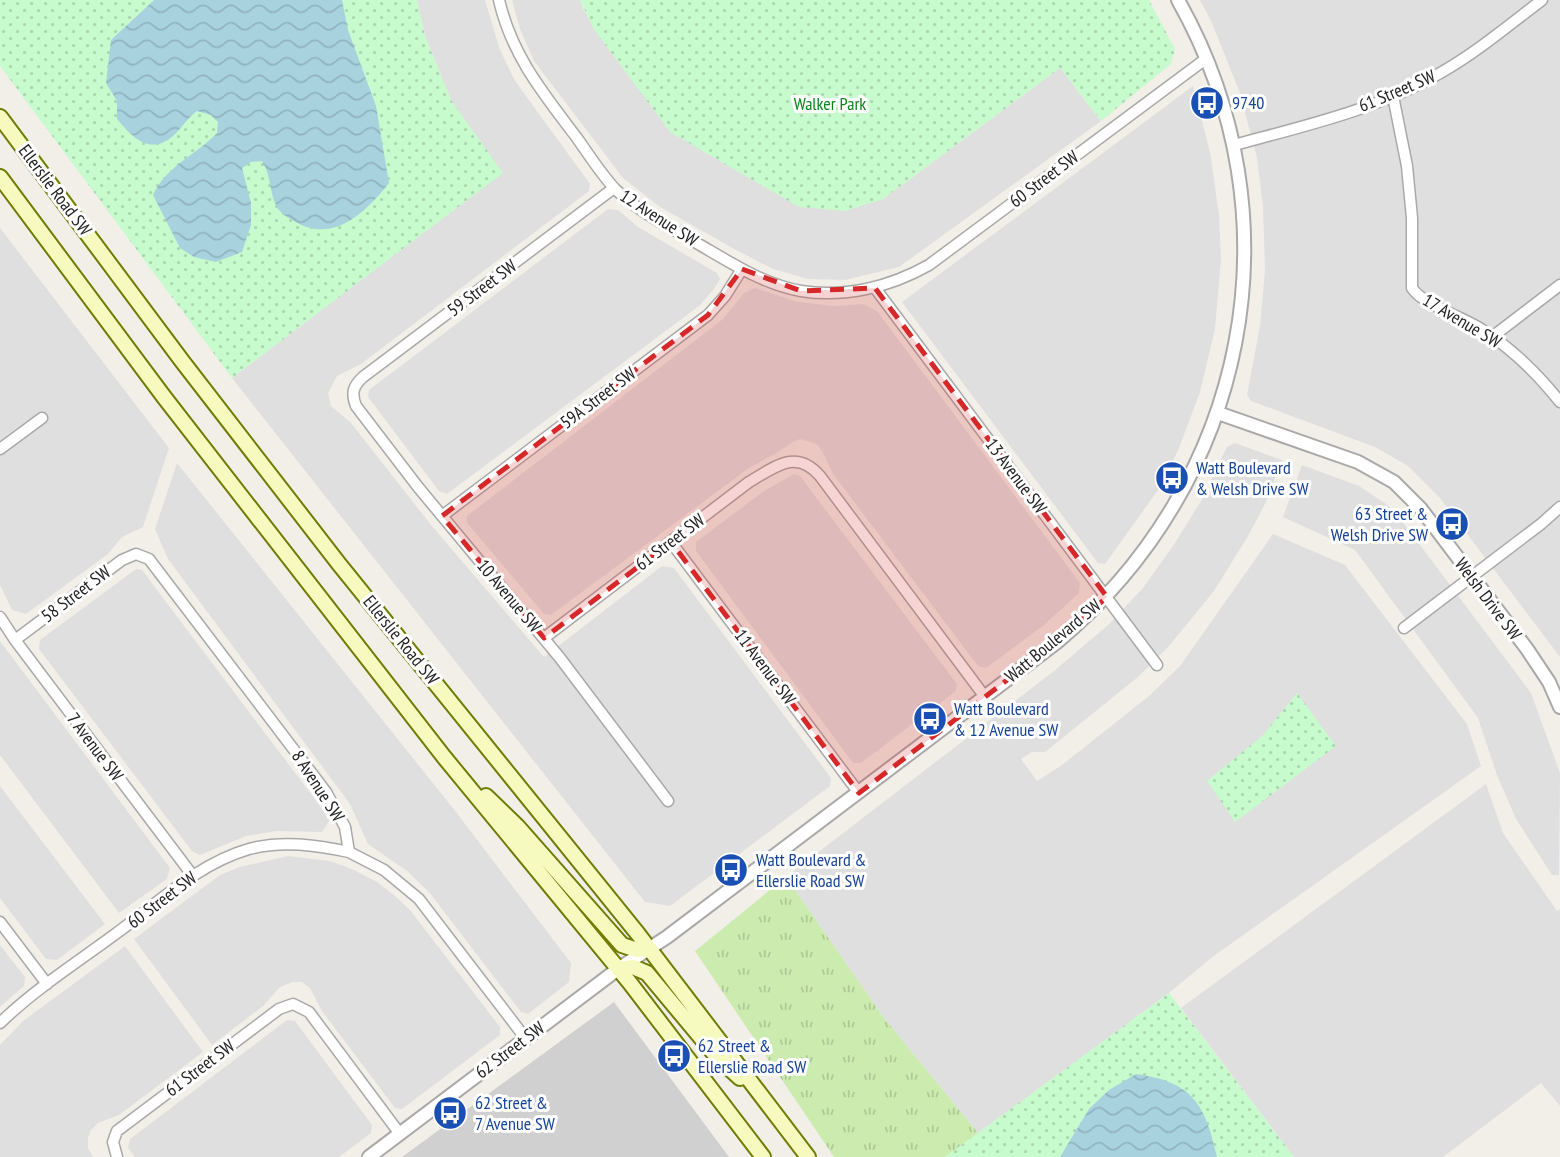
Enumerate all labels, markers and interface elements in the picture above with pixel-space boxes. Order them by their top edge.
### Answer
street label: 61 Street SW [1355,64,1439,117]
bus stop icon: 9740 [1188,84,1226,122]
place label: 9740 [1232,91,1264,114]
park label: Walker Park [794,92,866,115]
street label: Ellerslie Road SW [14,140,97,240]
street label: 60 Street SW [1004,145,1083,212]
street label: 12 Avenue SW [616,184,703,251]
street label: 59 Street SW [442,254,521,321]
street label: 17 Avenue SW [1419,288,1506,353]
street label: 59A Street SW [555,362,640,434]
street label: 13 Avenue SW [981,433,1052,518]
place label: Watt Boulevard & Welsh Drive SW [1196,456,1309,500]
bus stop icon: Watt Boulevard & Welsh Drive SW [1153,459,1191,497]
place label: 63 Street & Welsh Drive SW [1331,502,1428,546]
bus stop icon: 63 Street & Welsh Drive SW [1433,505,1471,543]
street label: 61 Street SW [630,508,709,575]
street label: Welsh Drive SW [1450,553,1527,644]
street label: 10 Avenue SW [472,554,547,637]
street label: 58 Street SW [36,560,115,627]
street label: Ellerslie Road SW [358,590,444,689]
street label: Watt Boulevard SW [1000,594,1105,687]
street label: 11 Avenue SW [730,624,801,709]
place label: Watt Boulevard & 12 Avenue SW [954,697,1058,741]
bus stop icon: Watt Boulevard & 12 Avenue SW [911,700,949,738]
street label: 7 Avenue SW [62,708,129,785]
street label: 8 Avenue SW [287,746,350,826]
place label: Watt Boulevard & Ellerslie Road SW [756,848,866,892]
bus stop icon: Watt Boulevard & Ellerslie Road SW [712,851,750,889]
street label: 60 Street SW [122,866,201,933]
street label: 62 Street SW [470,1016,549,1083]
street label: 61 Street SW [160,1034,239,1101]
place label: 62 Street & Ellerslie Road SW [698,1034,806,1078]
bus stop icon: 62 Street & Ellerslie Road SW [655,1037,693,1075]
place label: 62 Street & 7 Avenue SW [475,1091,555,1135]
bus stop icon: 62 Street & 7 Avenue SW [431,1094,469,1132]

